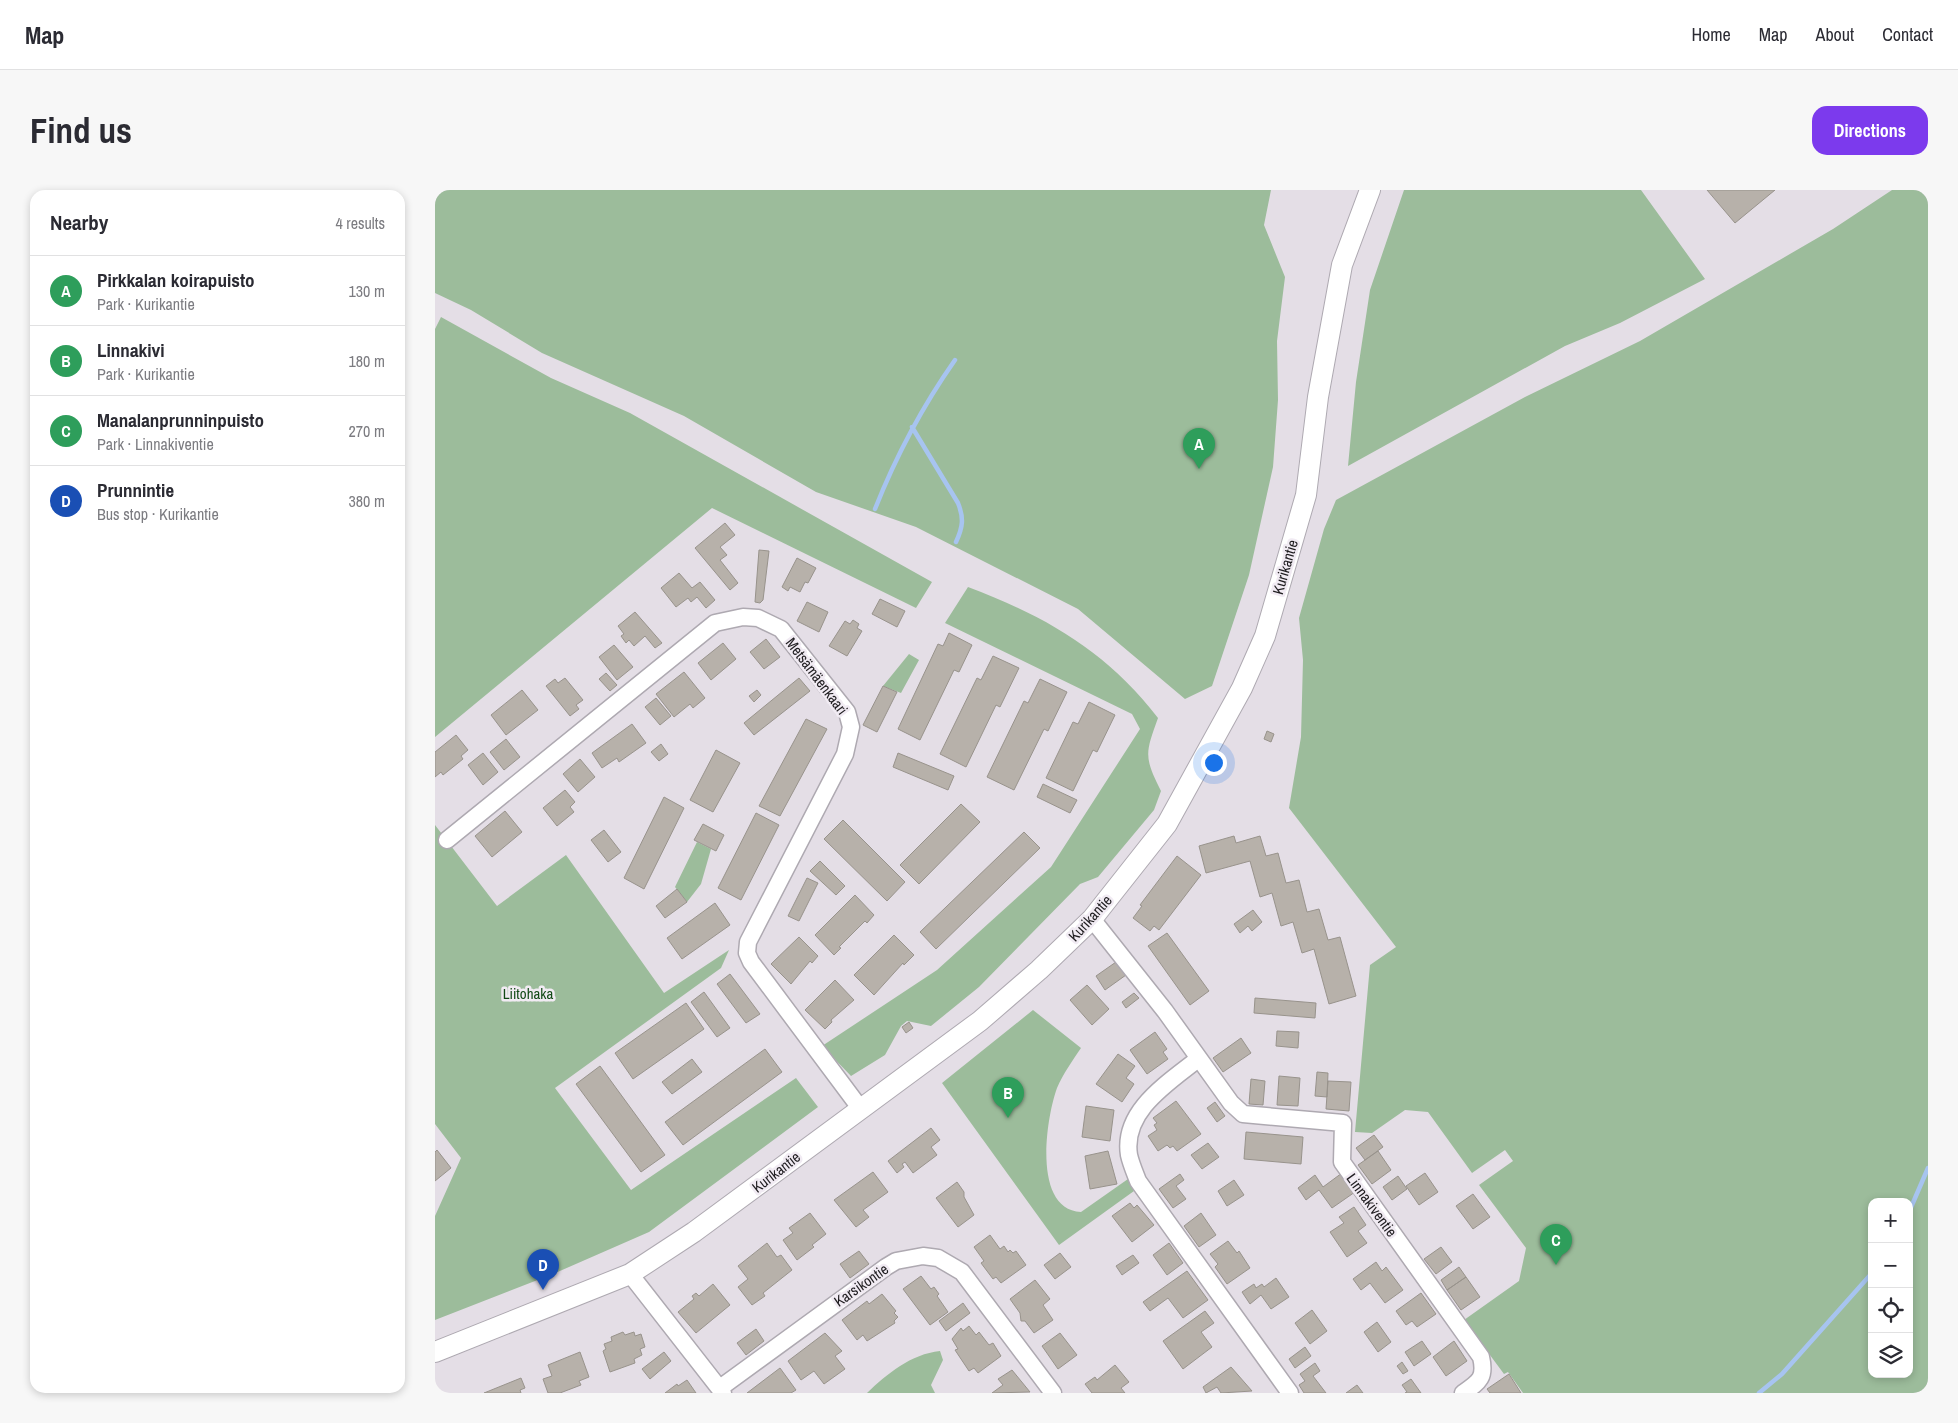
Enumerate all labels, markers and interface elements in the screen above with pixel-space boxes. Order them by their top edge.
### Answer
text: Map [25,19,64,51]
text: Home [1691,22,1731,47]
text: Map [1759,22,1788,47]
text: About [1816,22,1854,47]
text: Contact [1882,22,1933,47]
button: Directions [1812,106,1928,155]
text: Find us [30,107,132,154]
text: Nearby [50,208,108,237]
text: 4 results [335,212,385,234]
text: Pirkkalan koirapuisto [97,267,255,293]
text: A [61,280,71,302]
text: 130 m [349,280,385,302]
text: Park · Kurikantie [97,293,195,315]
text: Linnakivi [97,337,165,363]
text: B [61,350,71,372]
text: 180 m [349,350,385,372]
text: Park · Kurikantie [97,363,195,385]
text: Manalanprunninpuisto [97,407,264,433]
text: C [61,420,71,442]
text: 270 m [349,420,385,442]
pin: A [1183,428,1215,469]
text: Park · Linnakiventie [97,433,214,455]
text: Prunnintie [97,477,174,503]
text: D [61,490,71,512]
text: 380 m [349,490,385,512]
text: Bus stop · Kurikantie [97,503,219,525]
street label: Kurikantie [1267,537,1303,597]
street label: Metsämäenkaari [781,633,853,719]
your location [1201,750,1227,776]
street label: Kurikantie [1063,890,1117,946]
park label: Liitohaka [503,983,553,1004]
pin: B [992,1077,1024,1118]
street label: Kurikantie [747,1146,805,1198]
street label: Linnakiventie [1342,1169,1402,1241]
map controls [1868,1198,1913,1378]
button: + [1868,1198,1913,1243]
pin: C [1540,1224,1572,1265]
button: − [1868,1243,1913,1288]
pin: D [527,1249,559,1290]
street label: Karsikontie [829,1258,893,1311]
button: locate [1868,1288,1913,1333]
button: layers [1868,1333,1913,1378]

